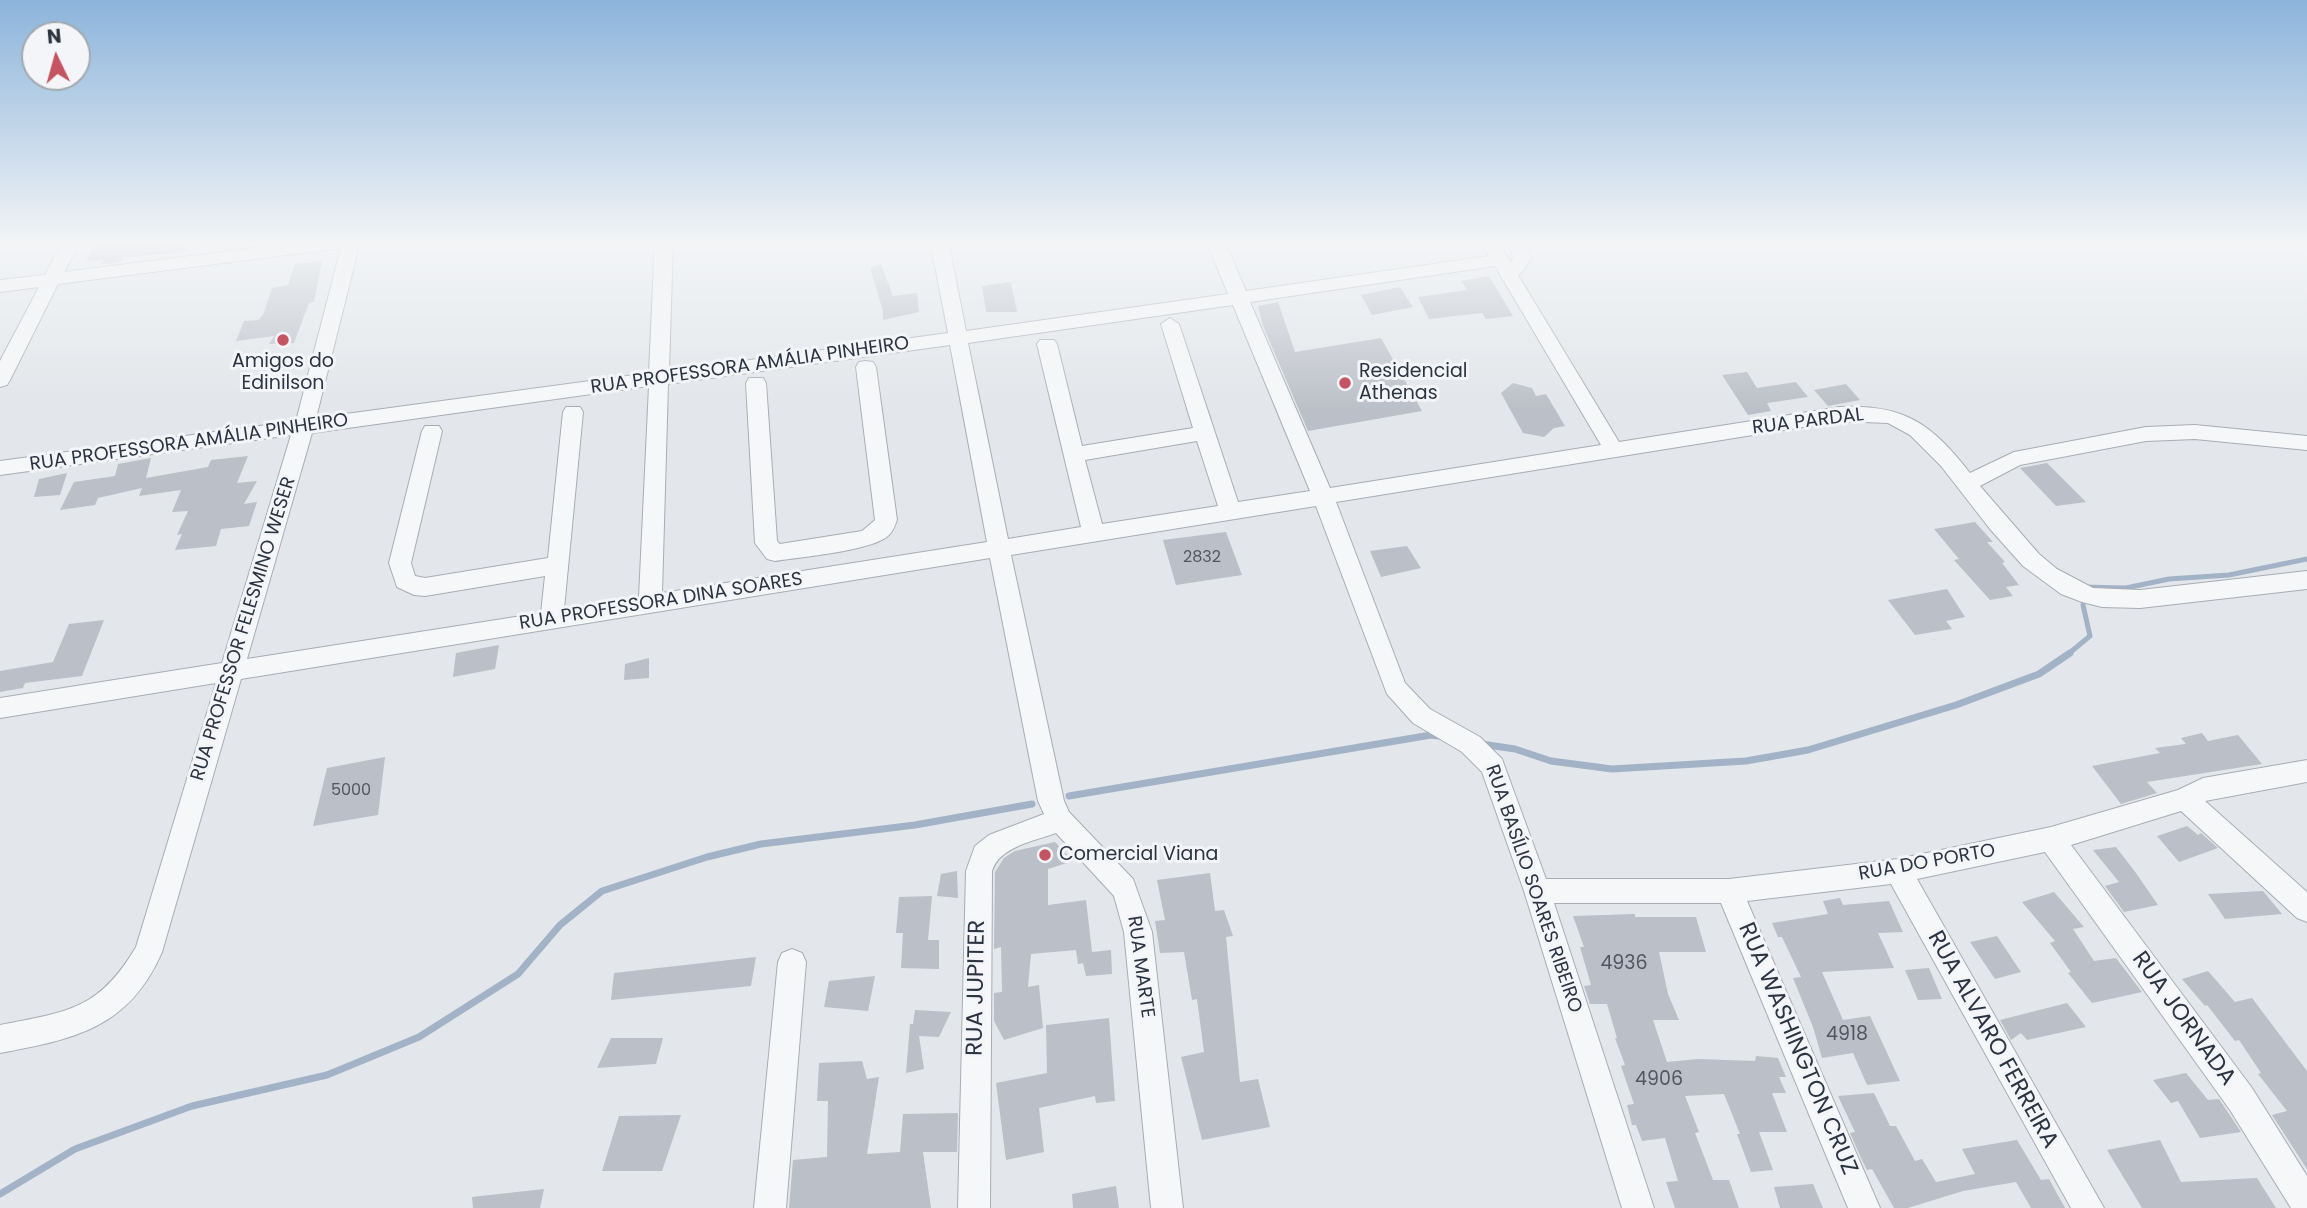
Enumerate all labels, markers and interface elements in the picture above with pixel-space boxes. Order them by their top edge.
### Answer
north arrow [21,21,91,91]
text: N [46,23,63,51]
marker: Amigos do Edinilson [275,332,291,348]
street label: RUA PROFESSORA AMÁLIA PINHEIRO [589,332,911,400]
place label: Amigos do Edinilson [232,351,334,395]
place label: Residencial Athenas [1359,361,1467,405]
marker: Residencial Athenas [1337,375,1353,391]
street label: RUA PARDAL [1751,404,1865,440]
street label: RUA PROFESSORA AMÁLIA PINHEIRO [28,409,350,477]
street label: RUA PROFESSOR FELESMINO WESER [187,474,301,784]
house number: 2832 [1183,548,1221,568]
street label: RUA PROFESSORA DINA SOARES [518,568,804,636]
street label: RUA BASÍLIO SOARES RIBEIRO [1480,762,1586,1016]
house number: 5000 [331,781,371,801]
street label: RUA DO PORTO [1857,840,1997,886]
place label: Comercial Viana [1059,844,1218,866]
marker: Comercial Viana [1037,847,1053,863]
street label: RUA MARTE [1122,914,1158,1020]
street label: RUA WASHINGTON CRUZ [1731,919,1863,1179]
street label: RUA JUPITER [962,920,992,1056]
street label: RUA ALVARO FERREIRA [1921,927,2063,1153]
street label: RUA JORNADA [2125,947,2241,1091]
house number: 4936 [1600,953,1648,975]
house number: 4918 [1826,1024,1868,1046]
house number: 4906 [1635,1069,1683,1091]

